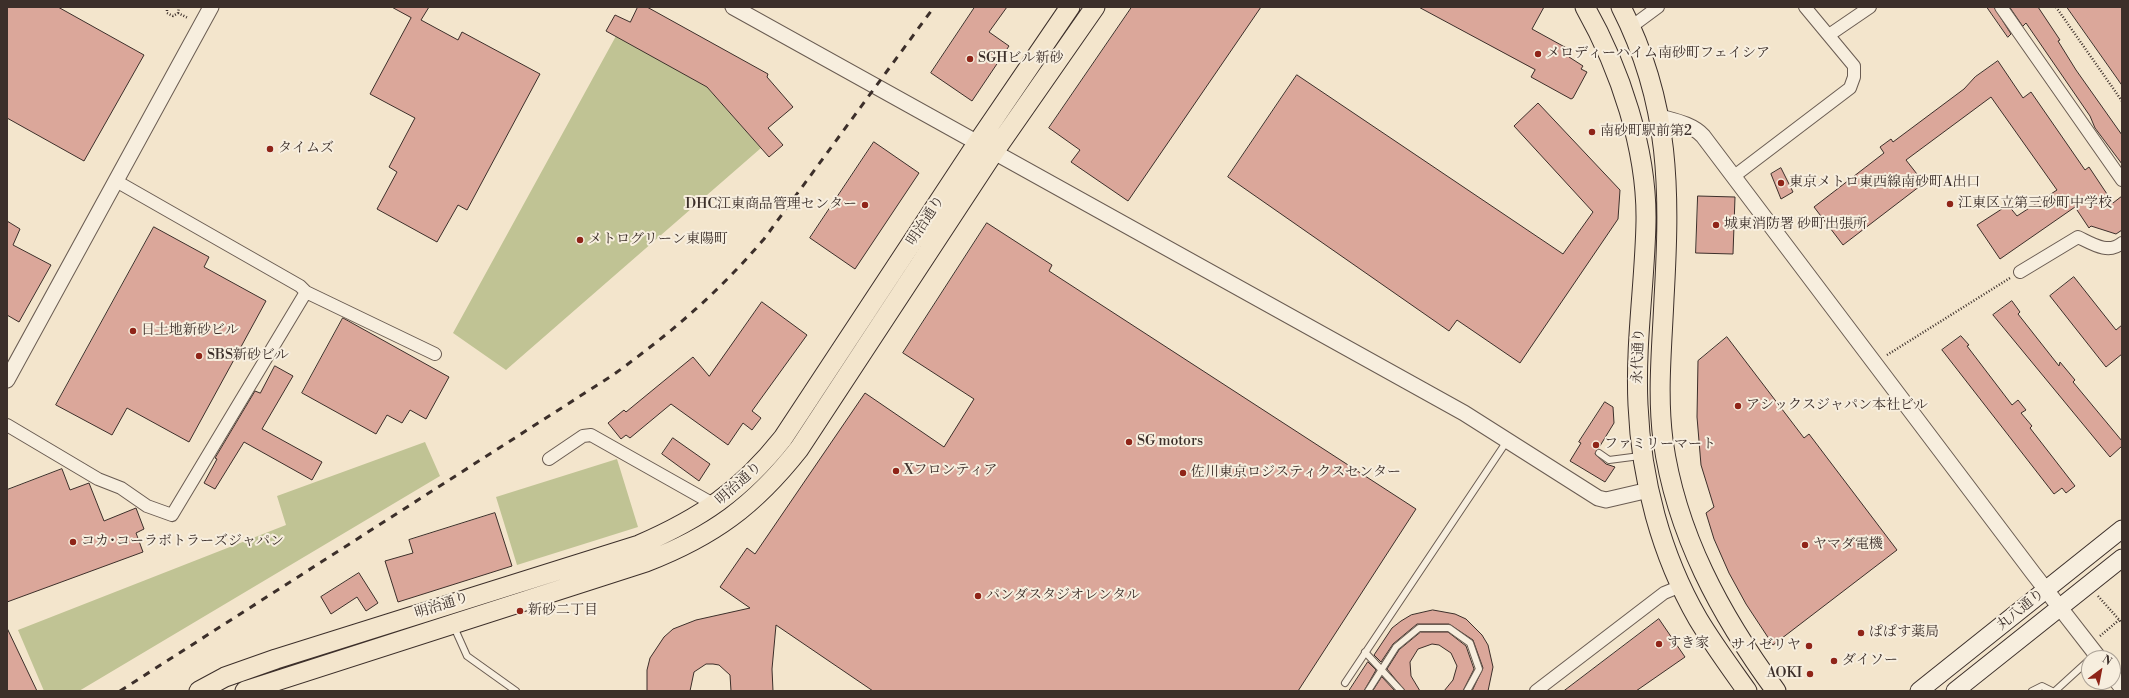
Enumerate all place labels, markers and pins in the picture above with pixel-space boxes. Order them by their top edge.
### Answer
place label: メロディーハイム南砂町フェイシア [1546,46,1770,62]
marker: メロディーハイム南砂町フェイシア [1533,49,1543,59]
place label: SGHビル新砂 [978,51,1064,67]
marker: SGHビル新砂 [965,54,975,64]
place label: 南砂町駅前第2 [1600,124,1692,140]
marker: 南砂町駅前第2 [1587,127,1597,137]
place label: タイムズ [278,141,334,157]
marker: タイムズ [265,144,275,154]
place label: 東京メトロ東西線南砂町A出口 [1789,175,1981,191]
marker: 東京メトロ東西線南砂町A出口 [1776,178,1786,188]
place label: 江東区立第三砂町中学校 [1958,196,2112,212]
place label: DHC江東商品管理センター [685,197,857,213]
marker: 江東区立第三砂町中学校 [1945,199,1955,209]
marker: DHC江東商品管理センター [860,200,870,210]
place label: 城東消防署 砂町出張所 [1724,217,1867,233]
marker: 城東消防署 砂町出張所 [1711,220,1721,230]
place label: メトログリーン東陽町 [588,232,728,248]
marker: メトログリーン東陽町 [575,235,585,245]
place label: 日土地新砂ビル [141,323,239,339]
marker: 日土地新砂ビル [128,326,138,336]
place label: SBS新砂ビル [207,348,289,364]
marker: SBS新砂ビル [194,351,204,361]
place label: アシックスジャパン本社ビル [1746,398,1928,414]
marker: アシックスジャパン本社ビル [1733,401,1743,411]
place label: SG motors [1137,434,1203,450]
marker: SG motors [1124,437,1134,447]
place label: ファミリーマート [1604,437,1716,453]
marker: ファミリーマート [1591,440,1601,450]
place label: Xフロンティア [904,463,997,479]
place label: 佐川東京ロジスティクスセンター [1191,465,1401,481]
marker: Xフロンティア [891,466,901,476]
marker: 佐川東京ロジスティクスセンター [1178,468,1188,478]
place label: コカ･コーラボトラーズジャパン [81,534,284,550]
marker: コカ･コーラボトラーズジャパン [68,537,78,547]
place label: ヤマダ電機 [1813,537,1883,553]
marker: ヤマダ電機 [1800,540,1810,550]
place label: パンダスタジオレンタル [986,588,1140,604]
marker: パンダスタジオレンタル [973,591,983,601]
place label: 新砂二丁目 [528,603,598,619]
marker: 新砂二丁目 [515,606,525,616]
place label: ぱぱす薬局 [1869,625,1939,641]
marker: ぱぱす薬局 [1856,628,1866,638]
place label: すき家 [1667,636,1709,652]
place label: サイゼリヤ [1731,638,1801,654]
marker: すき家 [1654,639,1664,649]
marker: サイゼリヤ [1804,641,1814,651]
place label: ダイソー [1842,653,1898,669]
marker: ダイソー [1829,656,1839,666]
place label: AOKI [1767,666,1802,682]
marker: AOKI [1805,669,1815,679]

